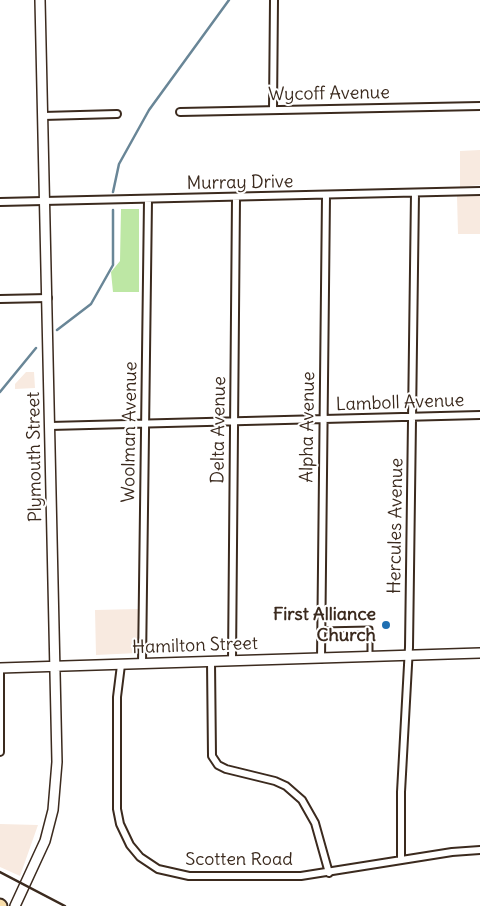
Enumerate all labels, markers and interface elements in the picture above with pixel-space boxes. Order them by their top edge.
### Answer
street label: Wycoff Avenue [268,82,390,106]
street label: Murray Drive [186,171,294,195]
street label: Woolman Avenue [118,361,142,503]
street label: Alpha Avenue [296,371,320,483]
street label: Delta Avenue [207,376,231,484]
street label: Lamboll Avenue [335,390,465,416]
street label: Plymouth Street [23,392,47,522]
street label: Hercules Avenue [384,458,408,594]
place label: First Alliance Church [273,604,376,646]
marker: First Alliance Church [380,619,392,631]
street label: Hamilton Street [132,633,258,659]
street label: Scotten Road [185,849,293,871]

